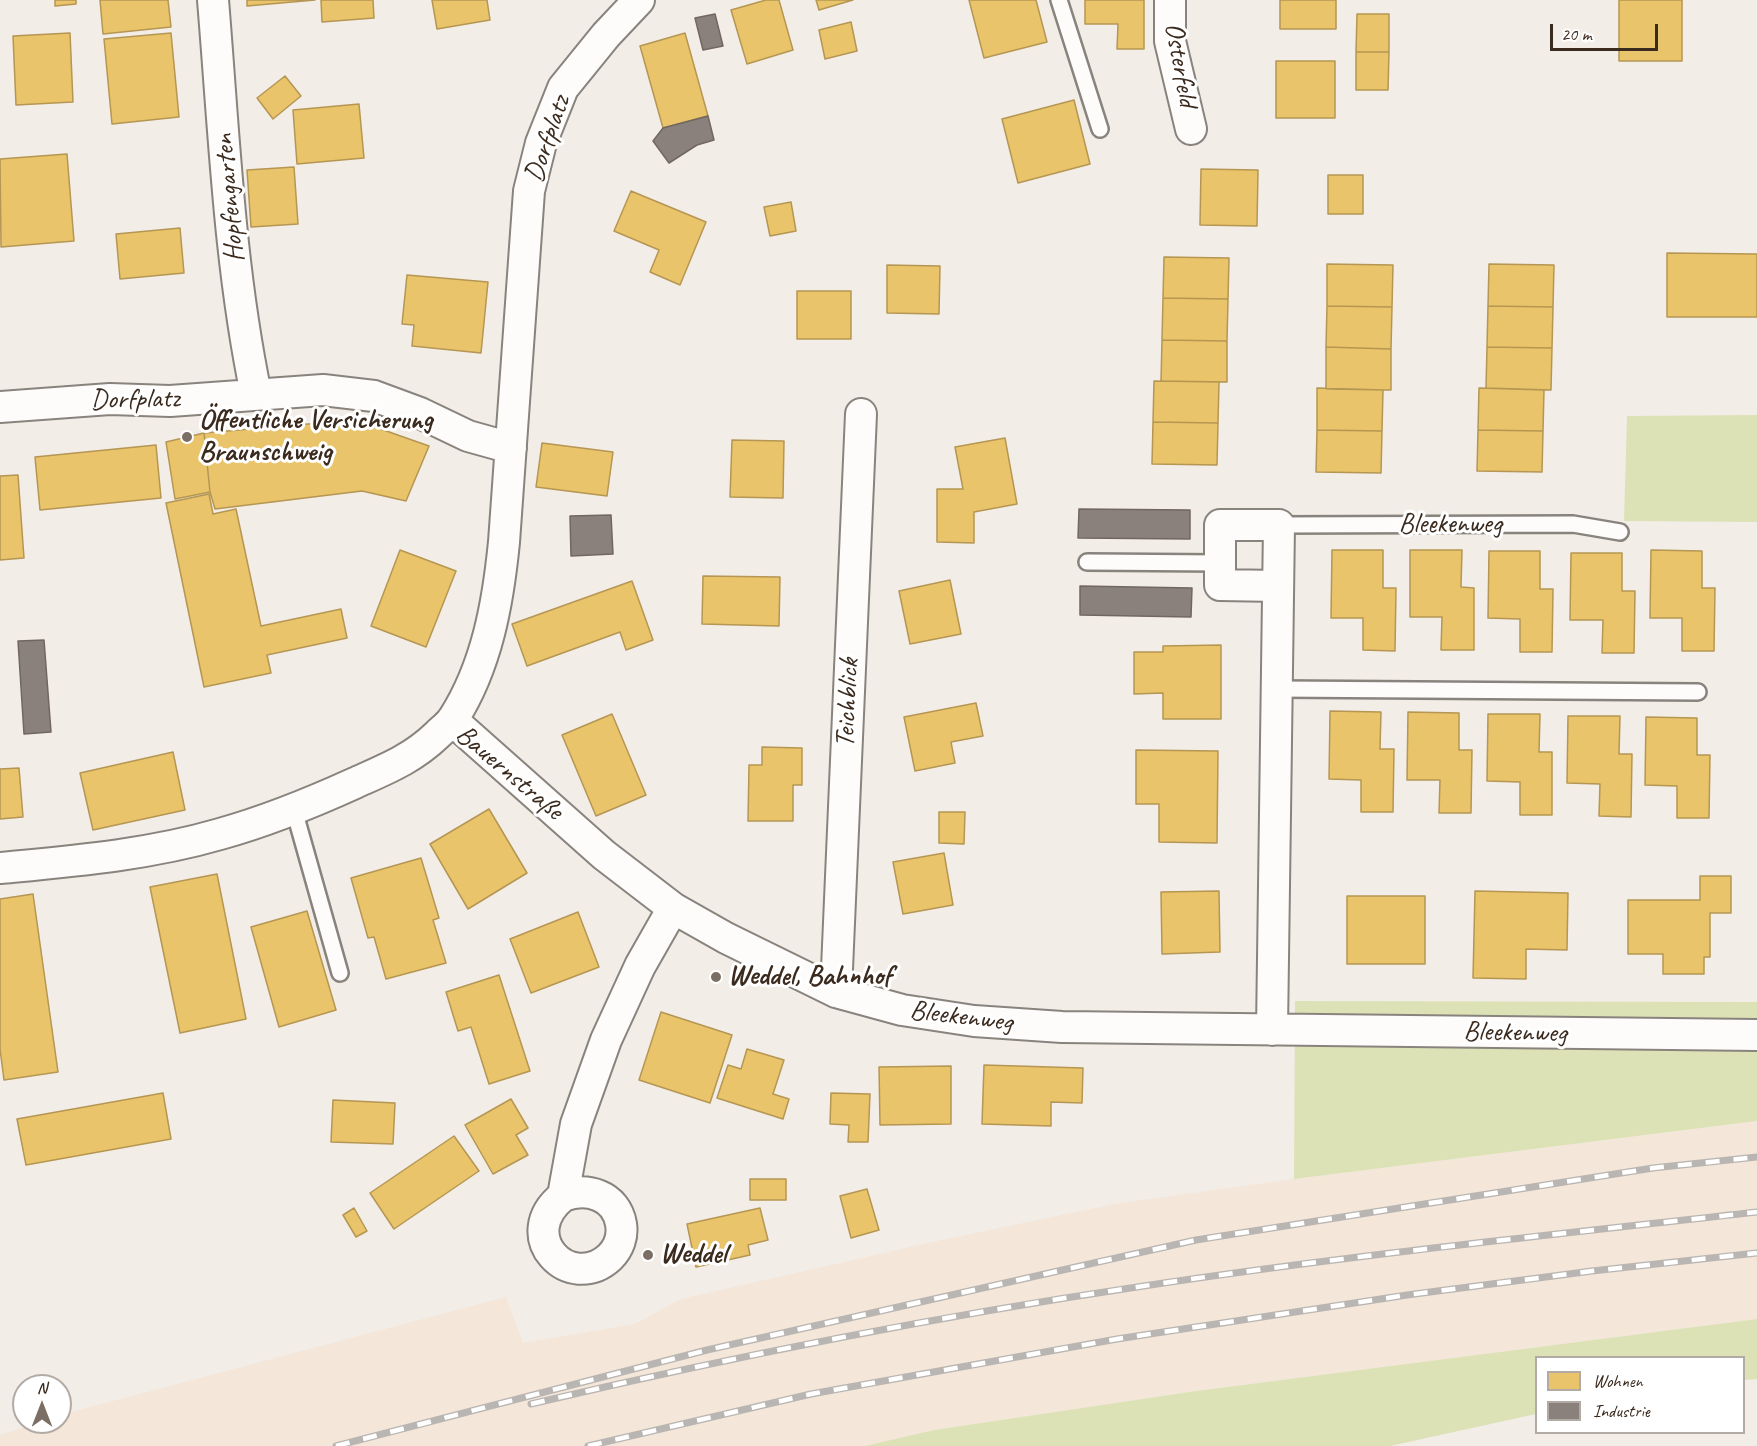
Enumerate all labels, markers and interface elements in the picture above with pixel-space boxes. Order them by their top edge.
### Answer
scale bar [1553,12,1661,50]
street label: Osterfeld [1156,20,1204,110]
text: 20 m [1561,23,1592,45]
street label: Dorfplatz [518,91,578,187]
street label: Hopfengarten [208,133,252,263]
street label: Dorfplatz [90,382,180,418]
place label: Öffentliche Versicherung Braunschweig [199,404,432,470]
marker: Öffentliche Versicherung Braunschweig [180,430,194,444]
street label: Bleekenweg [1398,508,1502,542]
street label: Teichblick [829,657,867,749]
street label: Bauernstraße [448,718,570,828]
place label: Weddel, Bahnhof [728,960,892,994]
marker: Weddel, Bahnhof [709,970,723,984]
street label: Bleekenweg [908,994,1014,1040]
street label: Bleekenweg [1463,1015,1567,1051]
place label: Weddel [660,1238,727,1272]
marker: Weddel [641,1248,655,1262]
legend [1535,1356,1745,1434]
text: Wohnen [1593,1370,1643,1392]
north arrow [12,1374,72,1434]
text: N [37,1378,47,1398]
text: Industrie [1593,1400,1650,1422]

